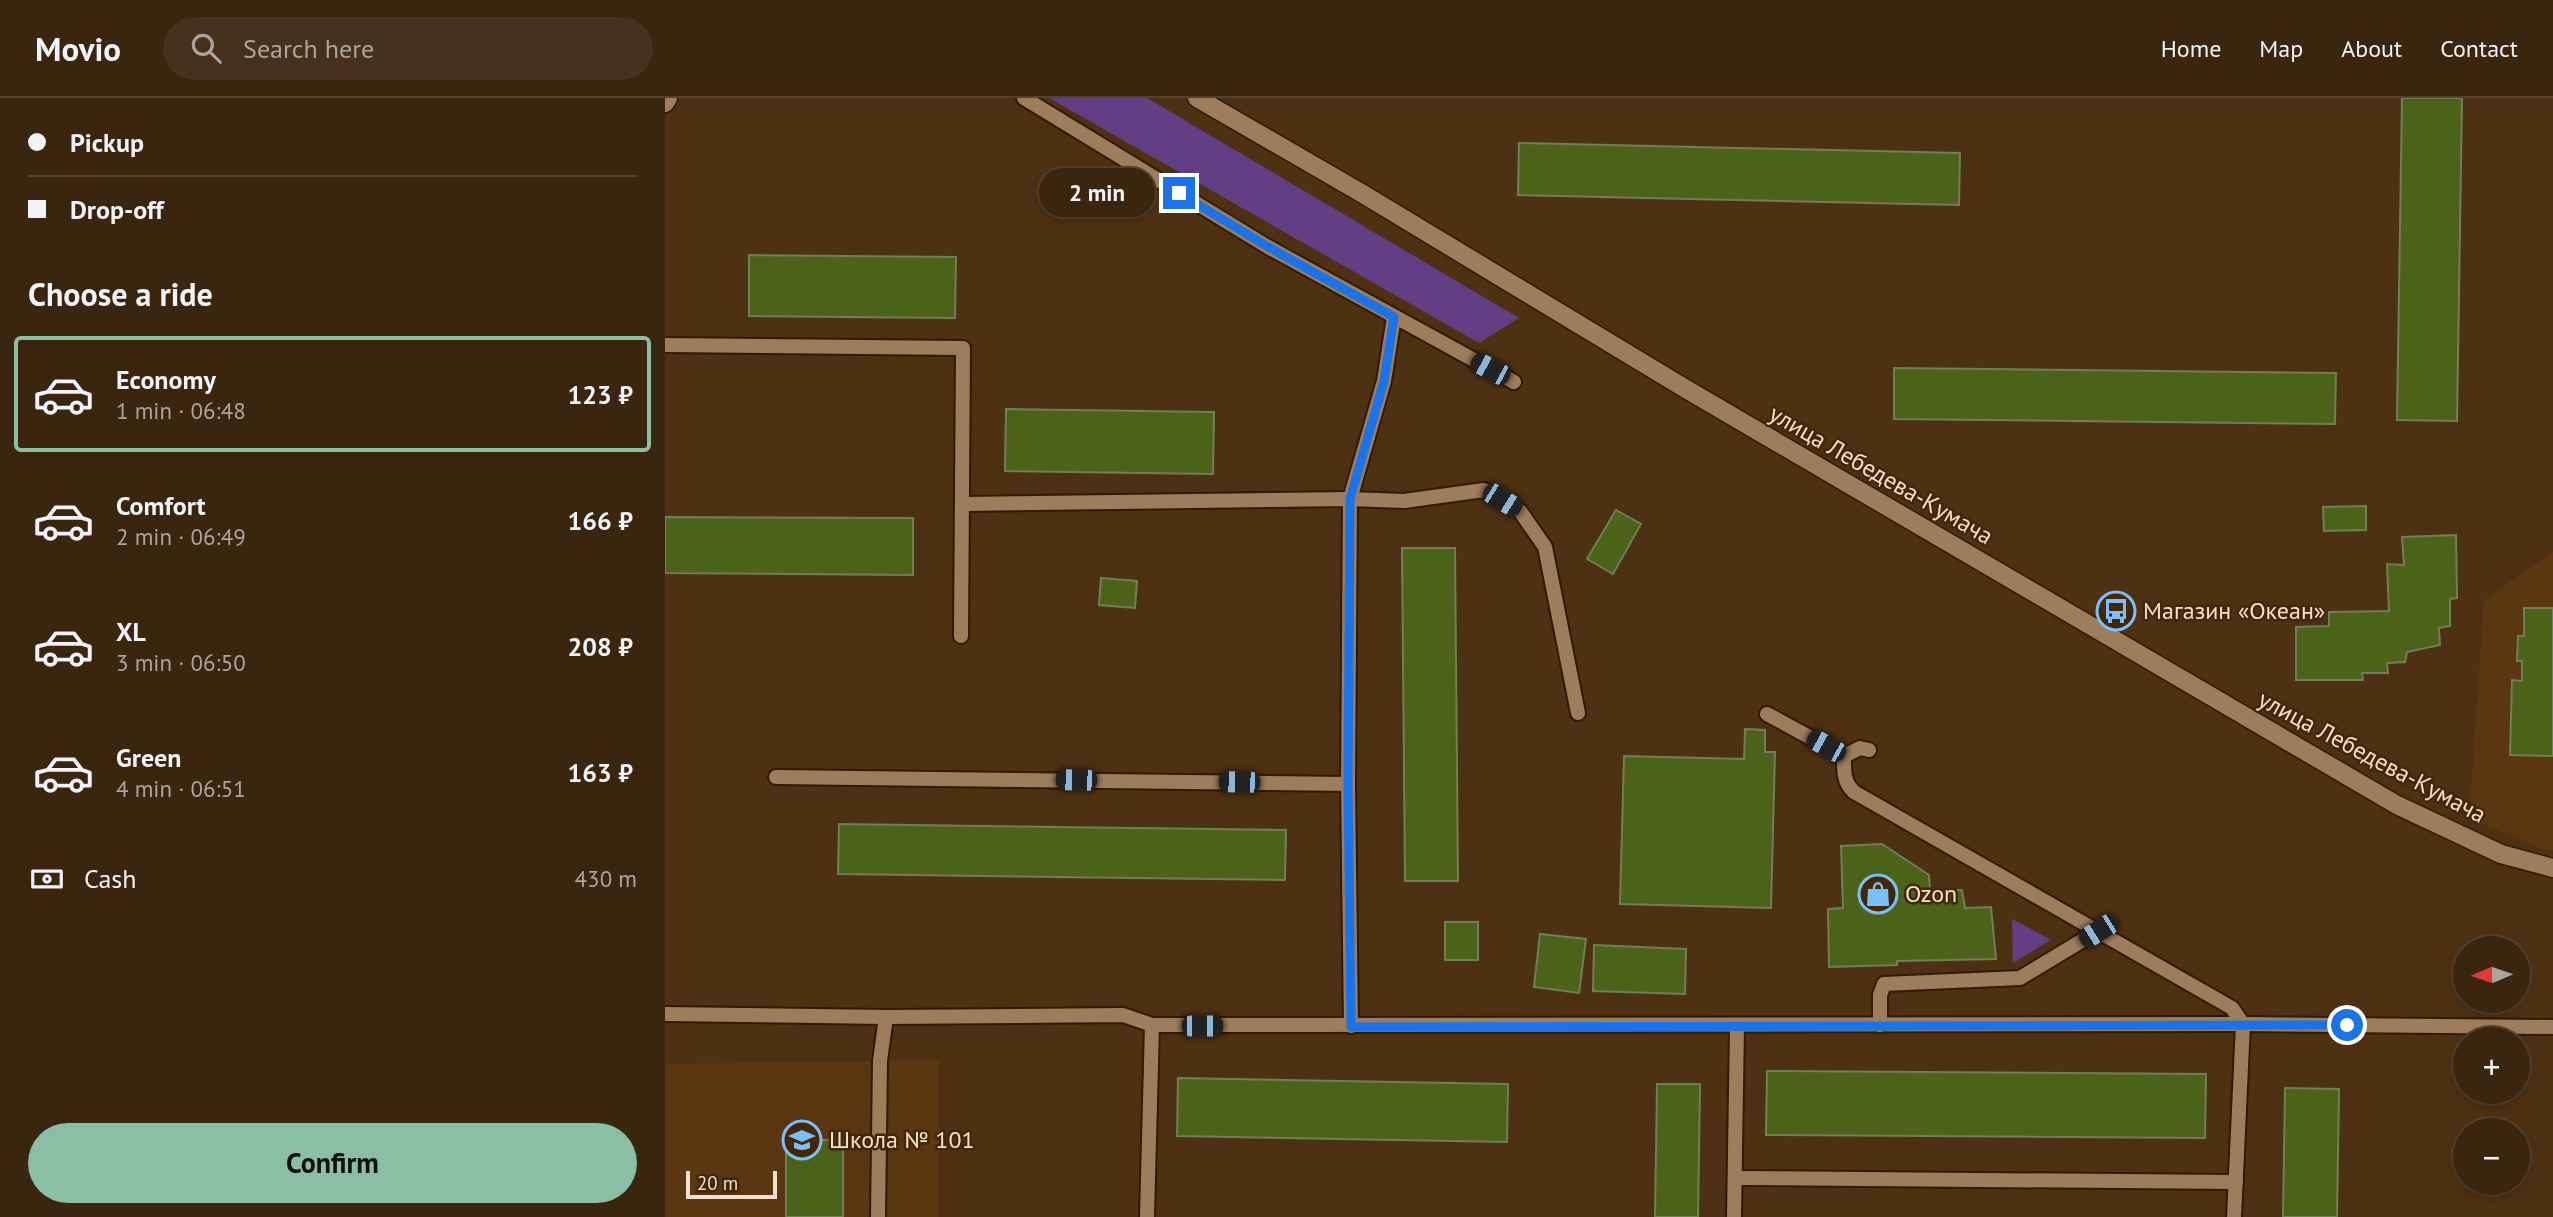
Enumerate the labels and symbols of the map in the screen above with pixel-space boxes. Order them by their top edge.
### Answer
callout: 2 min [1039,168,1155,217]
route end [1163,177,1195,209]
car [1467,350,1514,388]
street label: улица Лебедева-Кумача [1764,398,1999,551]
car [1479,480,1526,520]
bus stop icon: Магазин «Океан» [2095,590,2137,632]
place label: Магазин «Океан» [2143,595,2325,626]
street label: улица Лебедева-Кумача [2253,683,2491,830]
car [1803,727,1850,765]
car [1055,769,1098,791]
car [1218,771,1261,793]
shop icon: Ozon [1857,873,1899,915]
place label: Ozon [1905,878,1957,909]
car [2075,911,2122,951]
north arrow [2453,936,2531,1013]
route start [2331,1009,2363,1041]
car [1182,1016,1224,1037]
school or university icon: Школа № 101 [781,1119,823,1161]
place label: Школа № 101 [829,1124,975,1155]
scale bar [686,1168,777,1200]

